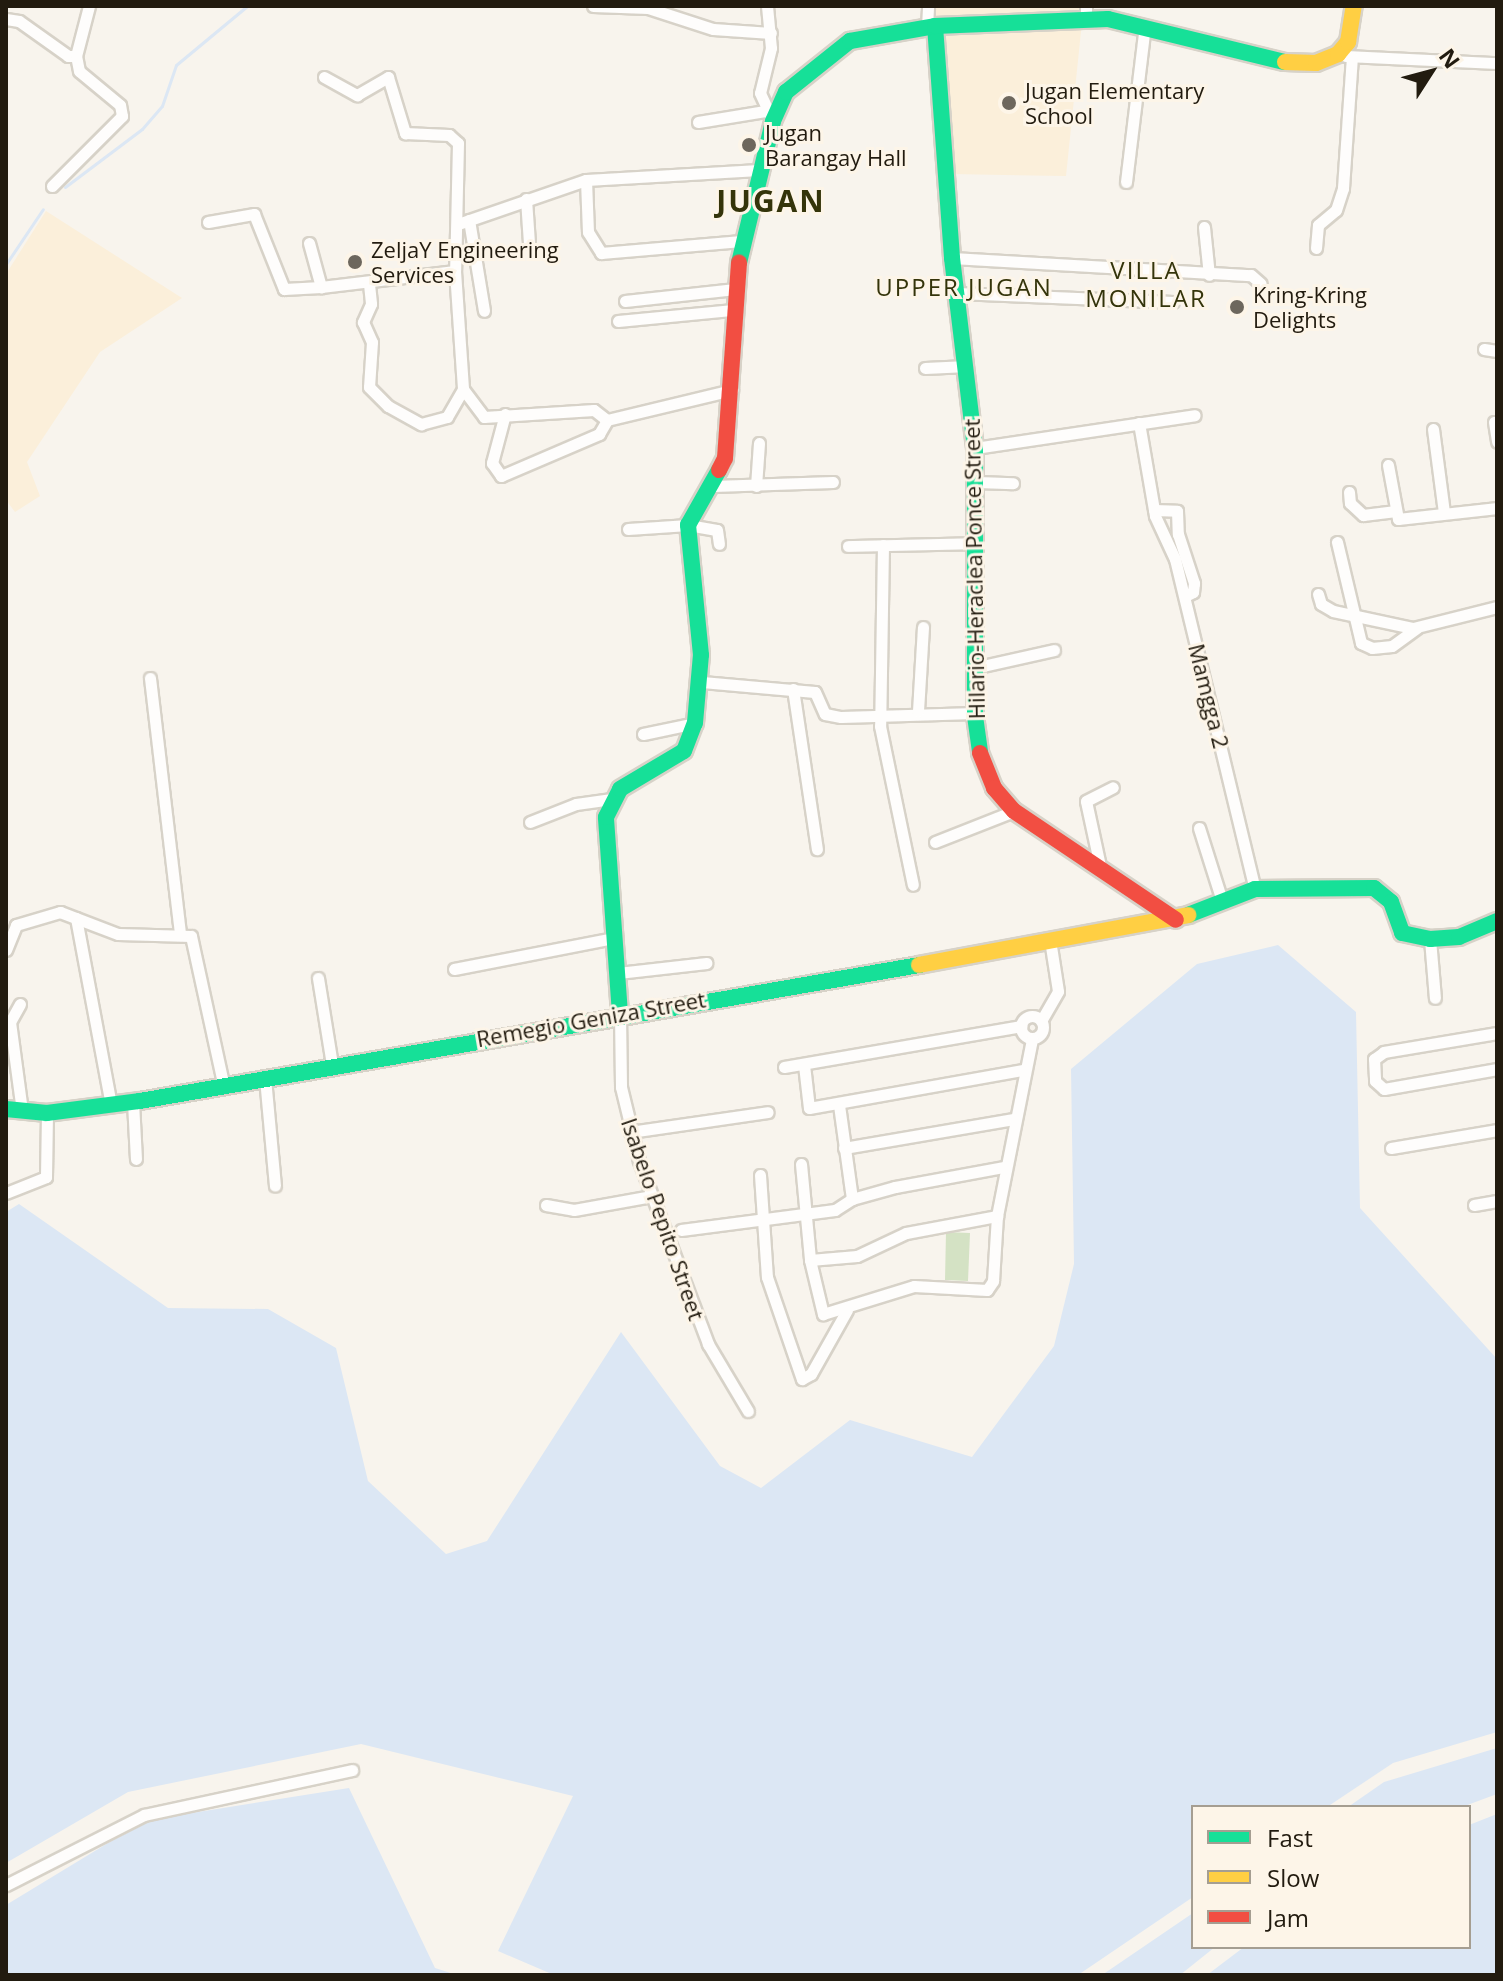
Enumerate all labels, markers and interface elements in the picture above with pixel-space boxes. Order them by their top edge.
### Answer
north arrow [1391,32,1471,112]
text: N [1433,42,1468,74]
place label: Jugan Elementary School [1025,77,1204,128]
marker: Jugan Elementary School [1000,94,1018,112]
place label: Jugan Barangay Hall [765,119,907,170]
marker: Jugan Barangay Hall [740,136,758,154]
district label: JUGAN [716,183,826,219]
place label: ZeljaY Engineering Services [371,236,559,288]
marker: ZeljaY Engineering Services [346,253,364,271]
district label: VILLA MONILAR [1085,256,1207,312]
district label: UPPER JUGAN [875,273,1053,301]
place label: Kring-Kring Delights [1253,281,1367,332]
marker: Kring-Kring Delights [1228,298,1246,316]
street label: Hilario-Heraclea Ponce Street [958,418,990,720]
street label: Mamgga 2 [1183,641,1235,751]
street label: Remegio Geniza Street [474,986,708,1052]
street label: Isabelo Pepito Street [616,1114,710,1324]
legend [1191,1805,1471,1949]
text: Fast [1267,1821,1313,1854]
text: Slow [1267,1861,1319,1894]
text: Jam [1267,1901,1309,1934]

